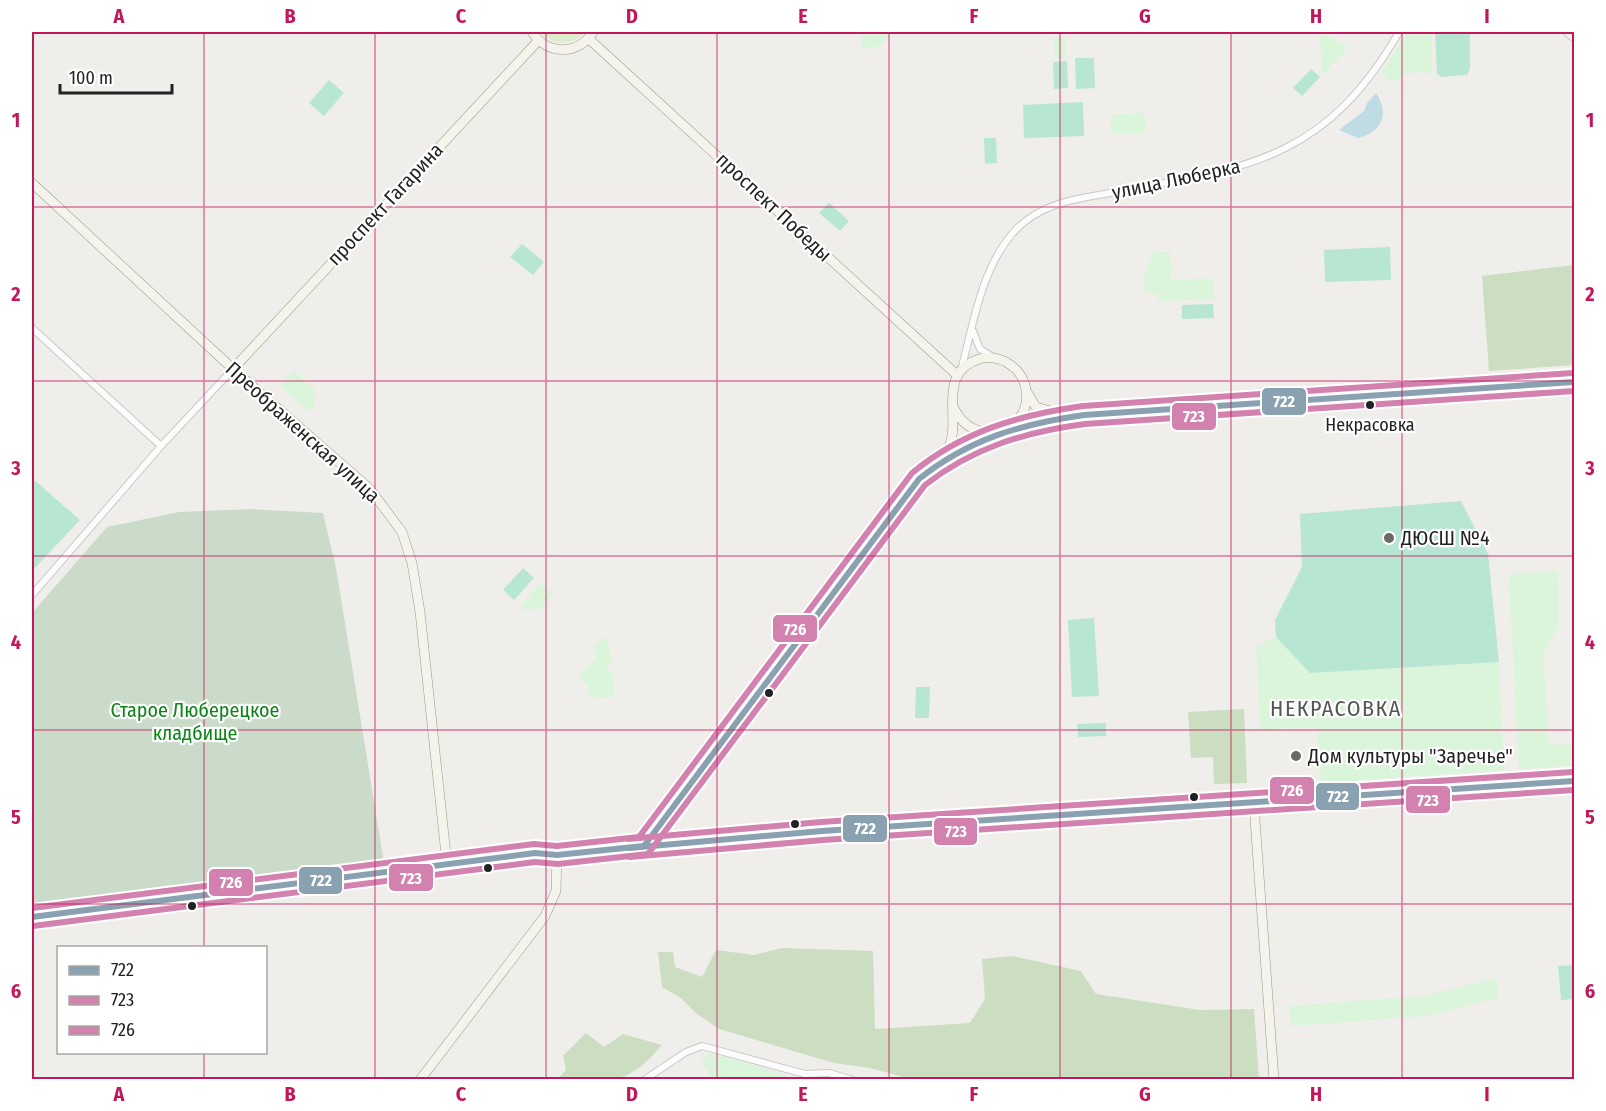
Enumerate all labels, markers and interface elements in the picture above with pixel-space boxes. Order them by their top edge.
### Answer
text: A [113,4,126,28]
text: B [284,4,296,28]
text: C [456,4,467,28]
text: D [626,4,638,28]
text: E [798,4,808,28]
text: F [970,4,979,28]
text: G [1139,4,1151,28]
text: H [1310,4,1322,28]
text: I [1484,4,1490,28]
scale bar [60,57,172,95]
text: 100 m [69,67,113,89]
text: 1 [12,108,20,132]
text: 1 [1586,108,1594,132]
street label: проспект Гагарина [322,138,448,270]
street label: проспект Победы [711,147,837,267]
street label: улица Люберка [1110,154,1242,204]
text: 2 [10,282,21,306]
text: 2 [1584,282,1595,306]
street label: Преображенская улица [221,356,385,508]
line badge: 722 [1261,387,1307,416]
text: 722 [1273,392,1295,411]
marker: Некрасовка [1364,399,1376,411]
line badge: 723 [1171,402,1217,431]
text: 723 [1183,407,1205,426]
place label: Некрасовка [1325,414,1415,436]
text: 3 [10,456,21,480]
text: 3 [1584,456,1595,480]
place label: ДЮСШ №4 [1400,526,1490,550]
marker: ДЮСШ №4 [1382,531,1396,545]
line badge: 726 [772,614,818,643]
text: 726 [784,620,806,639]
text: 4 [11,630,21,654]
text: 4 [1585,630,1595,654]
unlabelled marker [763,687,775,699]
district label: НЕКРАСОВКА [1270,695,1402,722]
park label: Старое Люберецкое кладбище [111,698,280,745]
place label: Дом культуры "Заречье" [1307,744,1513,768]
marker: Дом культуры "Заречье" [1289,749,1303,763]
line badge: 726 [1269,776,1315,805]
text: 726 [1281,781,1303,800]
line badge: 722 [1315,782,1360,811]
line badge: 723 [1405,785,1451,814]
text: 722 [1327,787,1349,806]
unlabelled marker [1188,791,1200,803]
text: 723 [1417,791,1439,810]
text: 5 [11,805,21,829]
text: 5 [1585,805,1595,829]
line badge: 722 [842,814,888,843]
line badge: 723 [933,817,978,846]
unlabelled marker [789,818,801,830]
text: 722 [854,819,876,838]
text: 723 [945,822,967,841]
unlabelled marker [482,862,494,874]
line badge: 723 [388,863,434,892]
line badge: 722 [298,866,343,895]
line badge: 726 [208,868,254,897]
text: 723 [400,869,422,888]
text: 722 [310,871,332,890]
text: 726 [220,873,242,892]
unlabelled marker [186,900,198,912]
legend [57,946,267,1054]
text: 722 [111,959,134,981]
text: 6 [11,979,21,1003]
text: 6 [1585,979,1595,1003]
text: 723 [111,989,134,1011]
text: 726 [111,1019,135,1041]
text: A [113,1082,126,1106]
text: B [284,1082,296,1106]
text: C [456,1082,467,1106]
text: D [626,1082,638,1106]
text: E [798,1082,808,1106]
text: F [970,1082,979,1106]
text: G [1139,1082,1151,1106]
text: H [1310,1082,1322,1106]
text: I [1484,1082,1490,1106]

